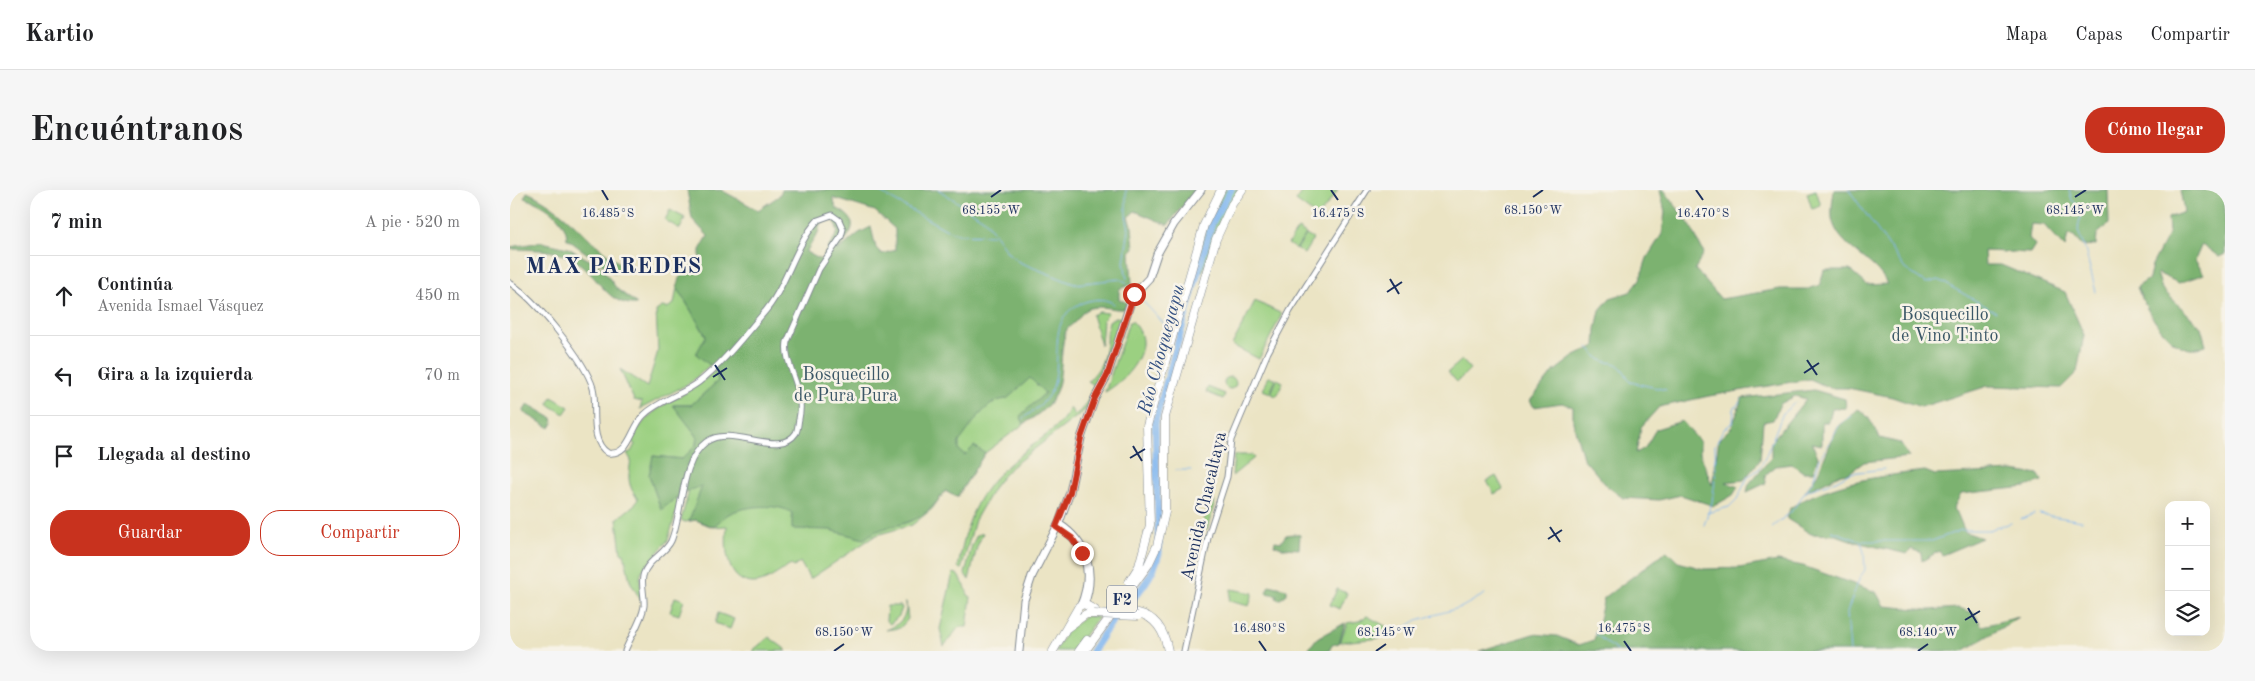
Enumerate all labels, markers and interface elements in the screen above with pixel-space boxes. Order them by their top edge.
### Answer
text: Kartio [25,23,94,47]
text: Mapa [2005,26,2048,44]
text: Capas [2076,26,2123,44]
text: Compartir [2151,26,2230,44]
button: Cómo llegar [2085,107,2225,153]
text: Encuéntranos [30,113,243,148]
text: 68.155°W [962,204,1020,217]
text: 68.150°W [1504,204,1562,217]
text: 68.145°W [2046,204,2104,217]
text: 16.485°S [582,207,634,220]
text: 16.475°S [1312,207,1364,220]
text: 16.470°S [1677,208,1729,220]
text: 7 min [50,212,103,233]
text: A pie · 520 m [365,215,460,231]
district label: MAX PAREDES [526,256,702,278]
text: Continúa [97,276,173,295]
icon: ahead [50,282,78,310]
water label: Río Choqueyapu [1136,282,1189,418]
route start [1123,283,1146,306]
text: 450 m [415,288,460,304]
text: Avenida Ismael Vásquez [97,299,264,315]
park label: Bosquecillo de Vino Tinto [1891,306,1999,345]
icon: left [50,362,78,390]
text: Gira a la izquierda [97,366,253,385]
park label: Bosquecillo de Pura Pura [794,366,898,405]
text: 70 m [424,368,460,384]
street label: Avenida Chacaltaya [1178,430,1230,583]
icon: arrive [50,442,78,470]
text: Llegada al destino [97,446,251,465]
map controls [2165,501,2210,636]
button: + [2165,501,2210,546]
button: Guardar [50,510,250,556]
button: Compartir [260,510,460,556]
route end [1071,542,1094,565]
button: − [2165,546,2210,591]
road number: F2 [1107,586,1137,612]
button: layers [2165,591,2210,636]
text: 16.475°S [1598,622,1650,635]
text: 16.480°S [1233,623,1285,635]
text: 68.150°W [815,626,873,639]
text: 68.145°W [1357,626,1415,639]
text: 68.140°W [1899,627,1957,639]

